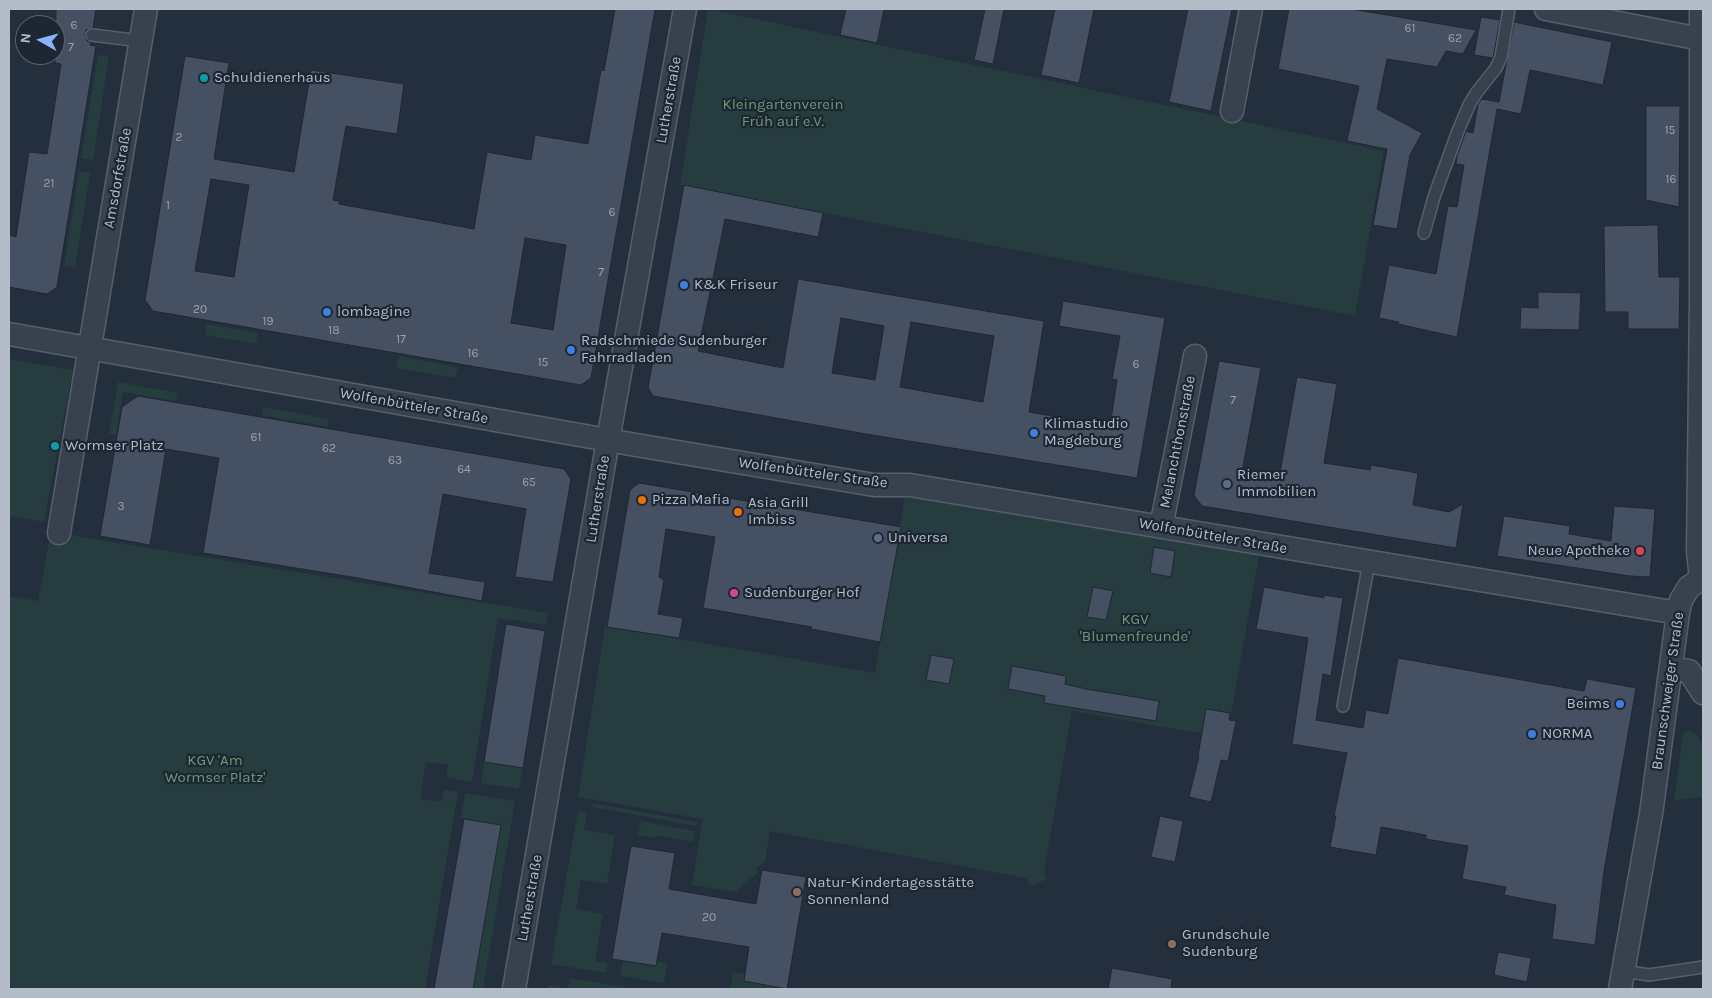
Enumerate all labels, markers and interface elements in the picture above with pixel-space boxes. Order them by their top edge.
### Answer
north arrow [15,15,65,65]
house number: 6 [71,19,77,33]
house number: 61 [1405,22,1415,36]
text: N [17,32,35,44]
house number: 62 [1448,32,1462,46]
house number: 7 [68,41,74,55]
street label: Lutherstraße [652,55,686,145]
place label: Schuldienerhaus [214,69,331,87]
marker: Schuldienerhaus [198,72,210,84]
park label: Kleingartenverein Früh auf e.V. [723,96,843,131]
house number: 15 [1665,124,1675,138]
street label: Amsdorfstraße [100,126,136,230]
house number: 2 [176,131,182,145]
house number: 16 [1666,173,1676,187]
house number: 21 [44,177,54,191]
house number: 1 [166,199,170,213]
house number: 6 [609,206,615,220]
house number: 7 [598,266,604,280]
place label: K&K Friseur [694,276,777,294]
marker: K&K Friseur [678,279,690,291]
house number: 20 [193,303,207,317]
place label: lombagine [337,303,410,321]
marker: lombagine [321,306,333,318]
house number: 19 [263,315,273,329]
house number: 18 [328,324,340,338]
place label: Radschmiede Sudenburger Fahrradladen [581,332,767,367]
house number: 17 [396,333,406,347]
marker: Radschmiede Sudenburger Fahrradladen [565,344,577,356]
house number: 16 [468,347,478,361]
house number: 15 [538,356,548,370]
house number: 6 [1133,358,1139,372]
street label: Melanchthonstraße [1156,374,1200,510]
street label: Wolfenbütteler Straße [338,384,490,428]
house number: 7 [1230,394,1236,408]
place label: Klimastudio Magdeburg [1044,415,1128,450]
marker: Klimastudio Magdeburg [1028,427,1040,439]
house number: 61 [251,431,261,445]
place label: Wormser Platz [65,437,164,455]
marker: Wormser Platz [49,440,61,452]
house number: 62 [322,442,336,456]
house number: 63 [388,454,402,468]
street label: Lutherstraße [582,454,614,544]
street label: Wolfenbütteler Straße [737,454,889,492]
house number: 64 [457,463,471,477]
place label: Riemer Immobilien [1237,466,1316,501]
house number: 65 [522,476,536,490]
marker: Riemer Immobilien [1221,478,1233,490]
place label: Pizza Mafia [652,491,730,509]
marker: Pizza Mafia [636,494,648,506]
place label: Asia Grill Imbiss [748,494,809,529]
house number: 3 [117,500,125,514]
marker: Asia Grill Imbiss [732,506,744,518]
street label: Wolfenbütteler Straße [1137,514,1289,558]
place label: Universa [888,529,948,547]
marker: Universa [872,532,884,544]
place label: Neue Apotheke [1528,542,1630,560]
marker: Neue Apotheke [1634,545,1646,557]
place label: Sudenburger Hof [744,584,859,602]
marker: Sudenburger Hof [728,587,740,599]
park label: KGV 'Blumenfreunde' [1080,611,1190,646]
street label: Braunschweiger Straße [1648,611,1688,771]
place label: Beims [1567,695,1610,713]
marker: Beims [1614,698,1626,710]
place label: NORMA [1542,725,1592,743]
marker: NORMA [1526,728,1538,740]
park label: KGV 'Am Wormser Platz' [165,752,265,787]
street label: Lutherstraße [513,853,547,943]
place label: Natur-Kindertagesstätte Sonnenland [807,874,974,909]
marker: Natur-Kindertagesstätte Sonnenland [791,886,803,898]
house number: 20 [702,911,716,925]
place label: Grundschule Sudenburg [1182,926,1270,961]
marker: Grundschule Sudenburg [1166,938,1178,950]

